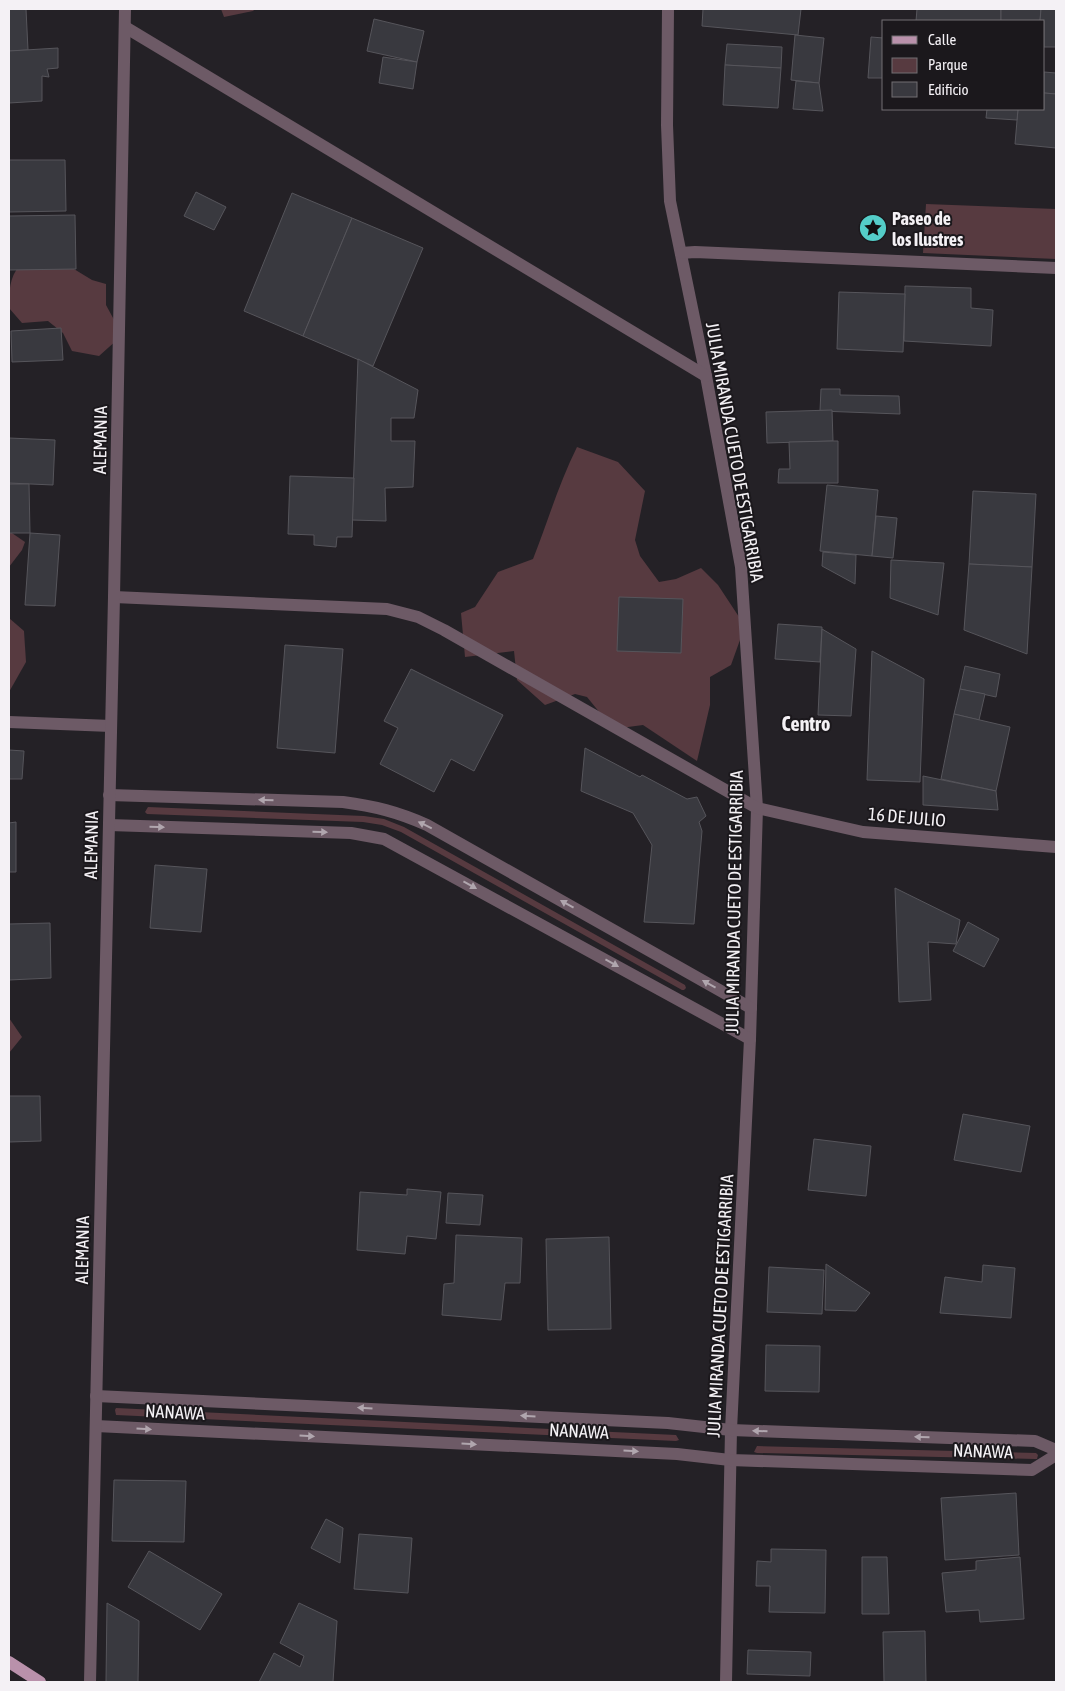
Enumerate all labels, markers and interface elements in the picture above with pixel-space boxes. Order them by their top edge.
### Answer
legend [882,20,1045,110]
text: Calle [928,31,957,48]
text: Parque [928,56,968,73]
text: Edificio [928,81,969,98]
place label: Paseo de los Ilustres [892,208,964,250]
place icon: Paseo de los Ilustres [858,213,888,243]
street label: JULIA MIRANDA CUETO DE ESTIGARRIBIA [702,320,768,584]
street label: ALEMANIA [89,405,111,474]
district label: Centro [782,712,830,735]
street label: JULIA MIRANDA CUETO DE ESTIGARRIBIA [721,770,747,1034]
one-way arrow [258,796,274,804]
street label: 16 DE JULIO [867,803,947,831]
street label: ALEMANIA [80,810,102,879]
one-way arrow [418,820,432,828]
one-way arrow [150,823,166,831]
one-way arrow [312,828,328,836]
one-way arrow [463,880,477,889]
one-way arrow [560,900,574,908]
one-way arrow [605,959,620,967]
one-way arrow [702,979,715,988]
street label: JULIA MIRANDA CUETO DE ESTIGARRIBIA [703,1174,737,1438]
street label: ALEMANIA [71,1215,93,1284]
street label: NANAWA [144,1400,206,1424]
one-way arrow [357,1404,373,1412]
one-way arrow [519,1412,535,1420]
street label: NANAWA [548,1419,610,1443]
one-way arrow [137,1425,153,1433]
one-way arrow [751,1426,767,1434]
one-way arrow [299,1433,315,1441]
one-way arrow [914,1433,930,1441]
street label: NANAWA [953,1439,1014,1463]
one-way arrow [461,1440,477,1448]
one-way arrow [624,1448,640,1456]

